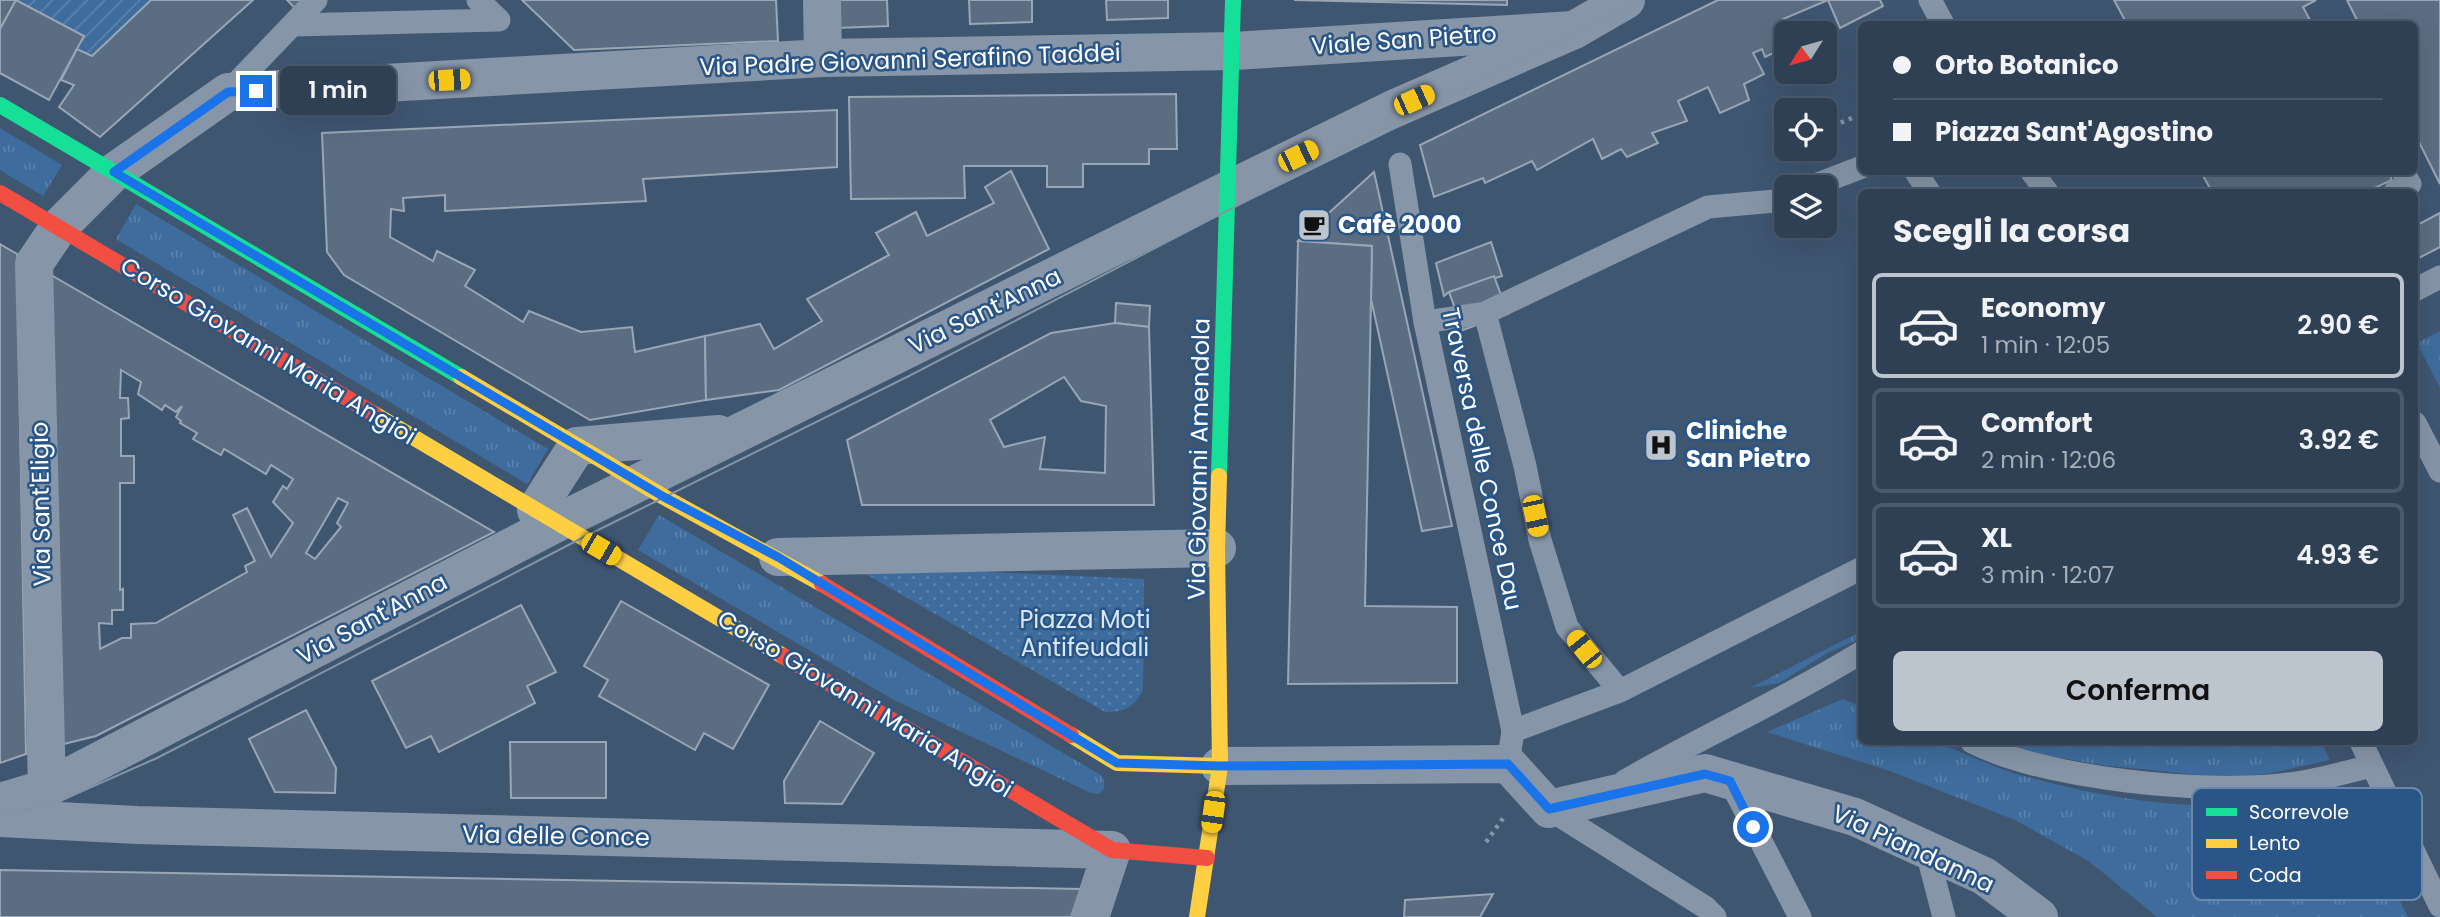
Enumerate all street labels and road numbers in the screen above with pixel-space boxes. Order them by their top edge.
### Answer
street label: Viale San Pietro [1310,17,1498,62]
street label: Via Padre Giovanni Serafino Taddei [699,36,1121,83]
street label: Corso Giovanni Maria Angioi [114,249,422,452]
street label: Via Sant'Anna [903,259,1067,362]
street label: Traversa delle Conce Dau [1434,305,1531,613]
street label: Via Giovanni Amendola [1180,318,1217,600]
street label: Via Sant'Eligio [23,421,58,587]
street label: Via Sant'Anna [291,565,453,672]
street label: Corso Giovanni Maria Angioi [711,602,1019,805]
street label: Via Piandanna [1827,796,2000,901]
street label: Via delle Conce [462,817,650,854]

